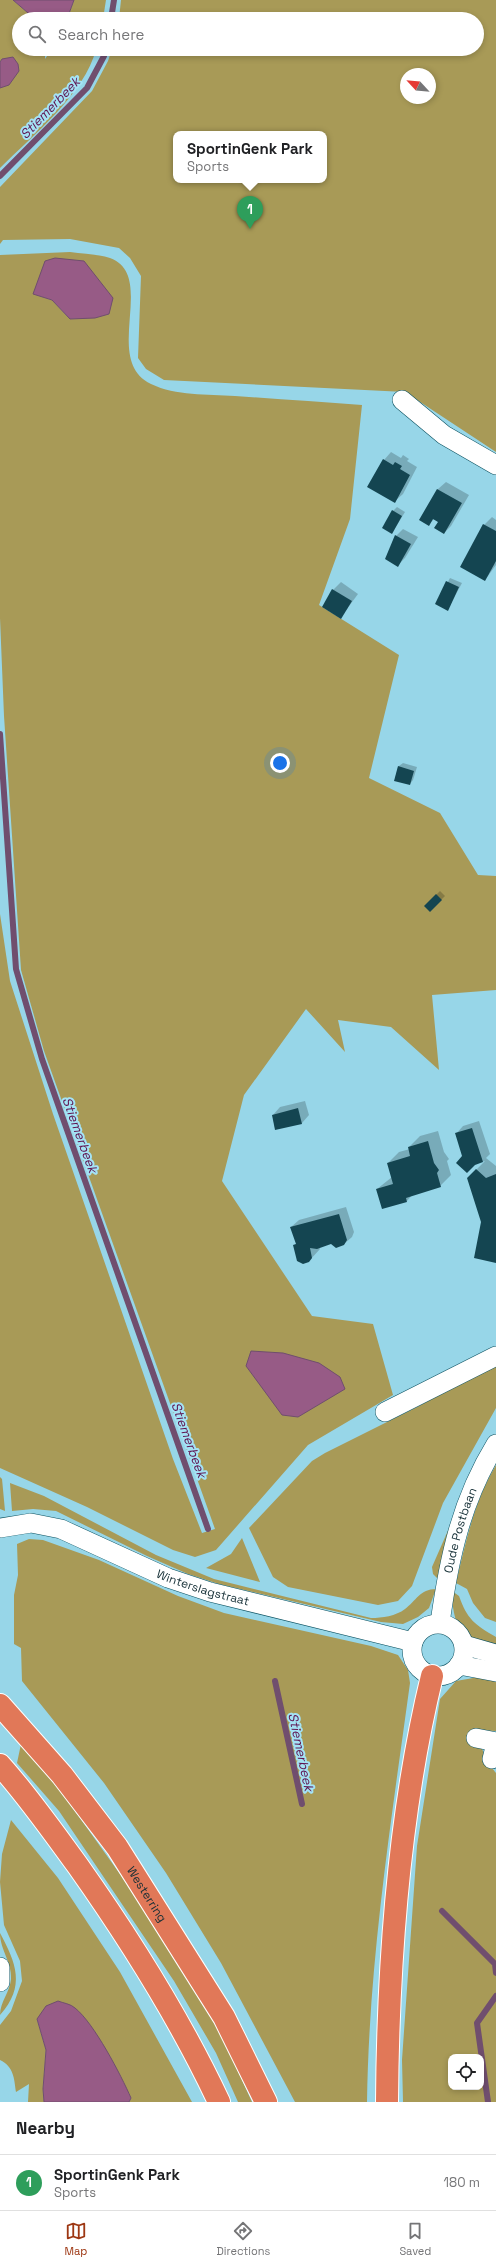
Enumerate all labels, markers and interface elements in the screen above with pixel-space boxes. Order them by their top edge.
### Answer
search box [12,12,484,56]
icon: search [26,23,48,45]
text: Search here [58,25,144,44]
north arrow [400,68,436,104]
water label: Stiemerbeek [16,72,85,142]
popup [173,131,327,183]
text: SportinGenk Park [187,139,313,158]
text: Sports [187,158,229,175]
pin: 1 [237,196,263,229]
your location [270,753,290,773]
water label: Stiemerbeek [58,1095,102,1177]
water label: Stiemerbeek [167,1400,211,1482]
street label: Oude Postbaan [440,1485,481,1574]
street label: Winterslagstraat [154,1566,251,1609]
water label: Stiemerbeek [284,1711,318,1795]
street label: Westerring [123,1863,170,1925]
map controls [448,2054,484,2090]
button: locate [448,2054,484,2090]
text: Nearby [16,2117,75,2139]
text: SportinGenk Park [54,2165,180,2184]
text: 1 [26,2174,32,2191]
text: 180 m [444,2174,480,2191]
text: Sports [54,2184,96,2201]
tab: Map [65,2220,87,2258]
tab: Directions [216,2220,270,2258]
tab: Saved [399,2220,431,2258]

